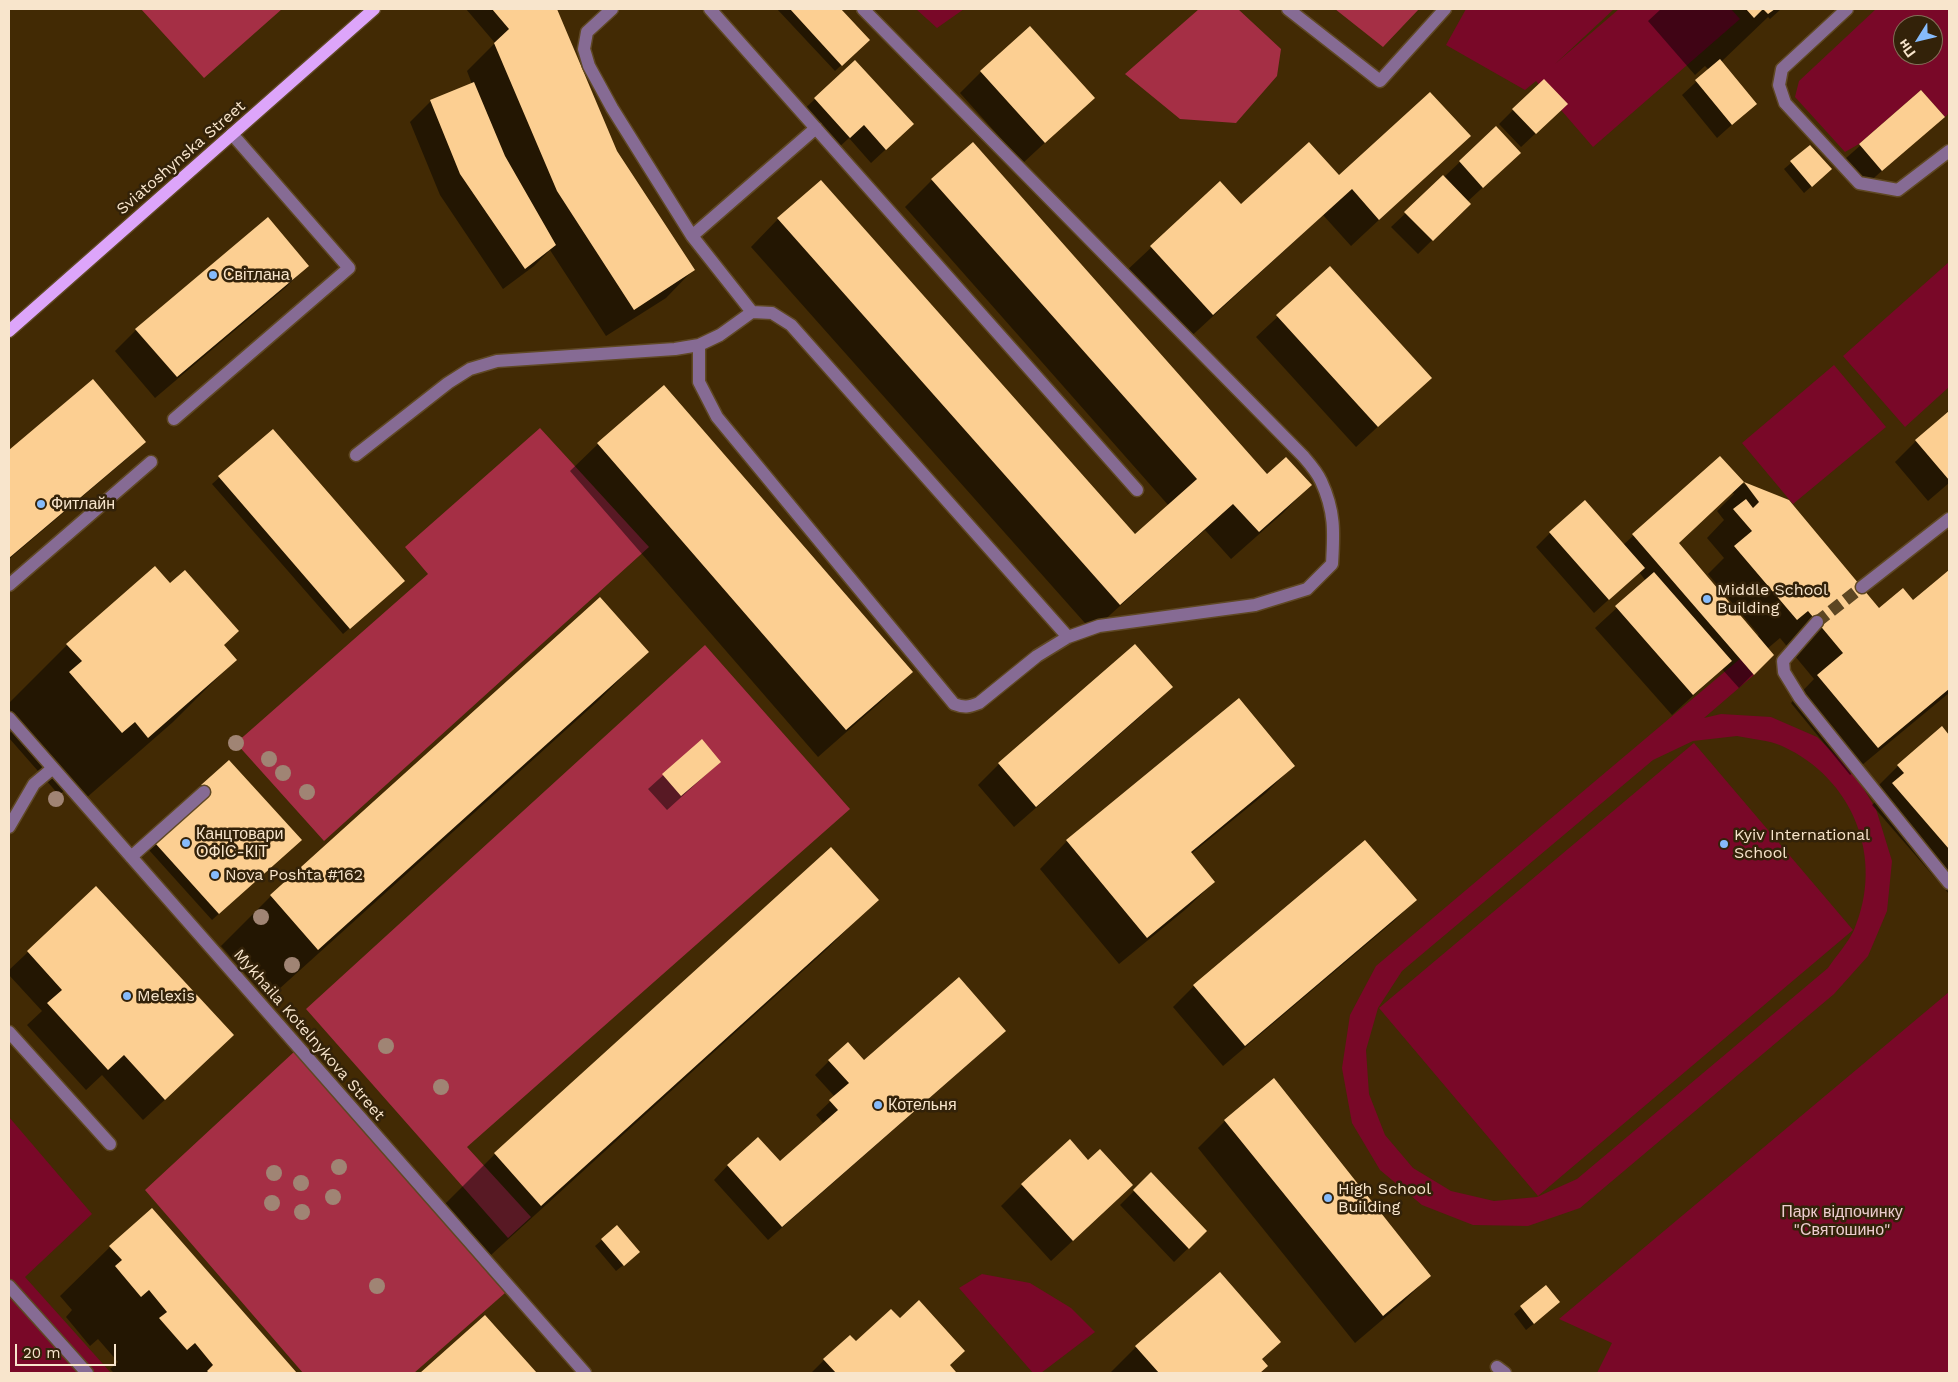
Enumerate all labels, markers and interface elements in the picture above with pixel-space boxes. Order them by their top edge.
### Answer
north arrow [1893,15,1943,65]
text: Пн [1895,36,1919,60]
street label: Sviatoshynska Street [113,97,249,219]
place label: Світлана [223,265,290,285]
marker: Світлана [207,269,219,281]
place label: Фитлайн [51,494,115,514]
marker: Фитлайн [35,498,47,510]
place label: Middle School Building [1717,580,1828,618]
marker: Middle School Building [1701,593,1713,605]
place label: Канцтовари ОФІС-КІТ [196,824,283,862]
place label: Kyiv International School [1734,825,1870,863]
marker: Канцтовари ОФІС-КІТ [180,837,192,849]
marker: Kyiv International School [1718,838,1730,850]
place label: Nova Poshta #162 [225,865,363,885]
marker: Nova Poshta #162 [209,869,221,881]
street label: Mykhaila Kotelnykova Street [229,945,389,1125]
place label: Melexis [137,986,195,1006]
marker: Melexis [121,990,133,1002]
place label: Котельня [888,1095,957,1115]
marker: Котельня [872,1099,884,1111]
place label: High School Building [1338,1179,1431,1217]
marker: High School Building [1322,1192,1334,1204]
park label: Парк відпочинку "Святошино" [1781,1202,1903,1240]
scale bar [18,1334,119,1366]
text: 20 m [23,1344,61,1362]

